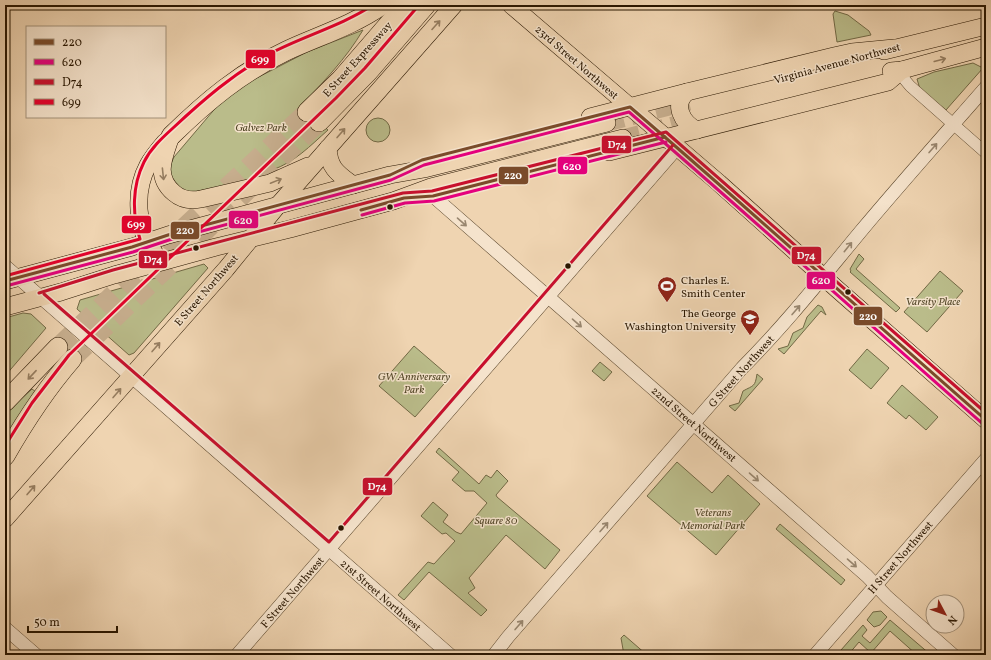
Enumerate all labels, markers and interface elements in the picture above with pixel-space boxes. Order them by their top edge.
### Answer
street label: E Street Expressway [320,19,396,101]
one-way arrow [431,20,440,30]
street label: 23rd Street Northwest [531,23,621,104]
legend [26,26,166,118]
text: 220 [62,35,82,51]
street label: Virginia Avenue Northwest [772,40,902,89]
line badge: 699 [245,49,276,69]
text: 699 [251,53,269,68]
text: 620 [62,55,82,71]
one-way arrow [933,56,946,63]
text: D74 [62,75,83,91]
text: 699 [62,95,81,111]
park label: Galvez Park [235,121,287,136]
one-way arrow [336,128,346,138]
line badge: D74 [601,135,632,154]
text: D74 [607,138,627,153]
one-way arrow [928,143,937,154]
line badge: 620 [557,156,588,175]
text: 620 [563,160,581,175]
line badge: 220 [498,166,529,185]
one-way arrow [159,167,167,180]
text: 220 [504,169,522,184]
one-way arrow [270,176,282,184]
unlabelled marker [385,202,395,212]
line badge: 620 [228,210,259,229]
text: 620 [234,214,252,229]
line badge: 699 [121,215,152,234]
one-way arrow [457,217,467,226]
text: 699 [127,218,145,233]
line badge: 220 [170,221,200,240]
text: 220 [176,224,194,239]
one-way arrow [843,242,852,252]
unlabelled marker [191,243,201,253]
line badge: D74 [791,246,822,265]
text: D74 [796,249,816,264]
line badge: D74 [138,250,168,269]
street label: E Street Northwest [172,252,243,330]
text: D74 [143,253,163,268]
unlabelled marker [563,261,573,271]
line badge: 620 [806,271,836,290]
place label: Charles E. Smith Center [681,274,746,302]
text: 620 [812,274,830,289]
sports icon: Charles E. Smith Center [656,275,678,303]
unlabelled marker [843,287,853,297]
park label: Varsity Place [906,295,960,310]
one-way arrow [791,305,801,315]
line badge: 220 [853,306,883,326]
place label: The George Washington University [624,307,736,335]
school or university icon: The George Washington University [739,308,761,336]
text: 220 [859,310,877,325]
one-way arrow [572,318,583,327]
street label: G Street Northwest [706,333,779,411]
one-way arrow [152,342,161,353]
one-way arrow [27,370,37,380]
park label: GW Anniversary Park [378,370,450,398]
street label: 22nd Street Northwest [647,384,739,467]
one-way arrow [112,387,121,398]
one-way arrow [749,473,759,482]
line badge: D74 [362,477,393,496]
text: D74 [367,480,387,495]
one-way arrow [26,485,35,495]
park label: Veterans Memorial Park [680,506,745,534]
park label: Square 80 [474,514,518,529]
street label: H Street Northwest [865,518,937,598]
one-way arrow [599,522,608,532]
unlabelled marker [336,523,346,533]
street label: F Street Northwest [258,554,328,632]
street label: 21st Street Northwest [336,557,424,636]
one-way arrow [847,558,857,568]
north arrow [925,594,965,634]
scale bar [28,608,117,634]
text: N [943,612,960,628]
text: 50 m [34,615,60,631]
one-way arrow [514,619,523,630]

